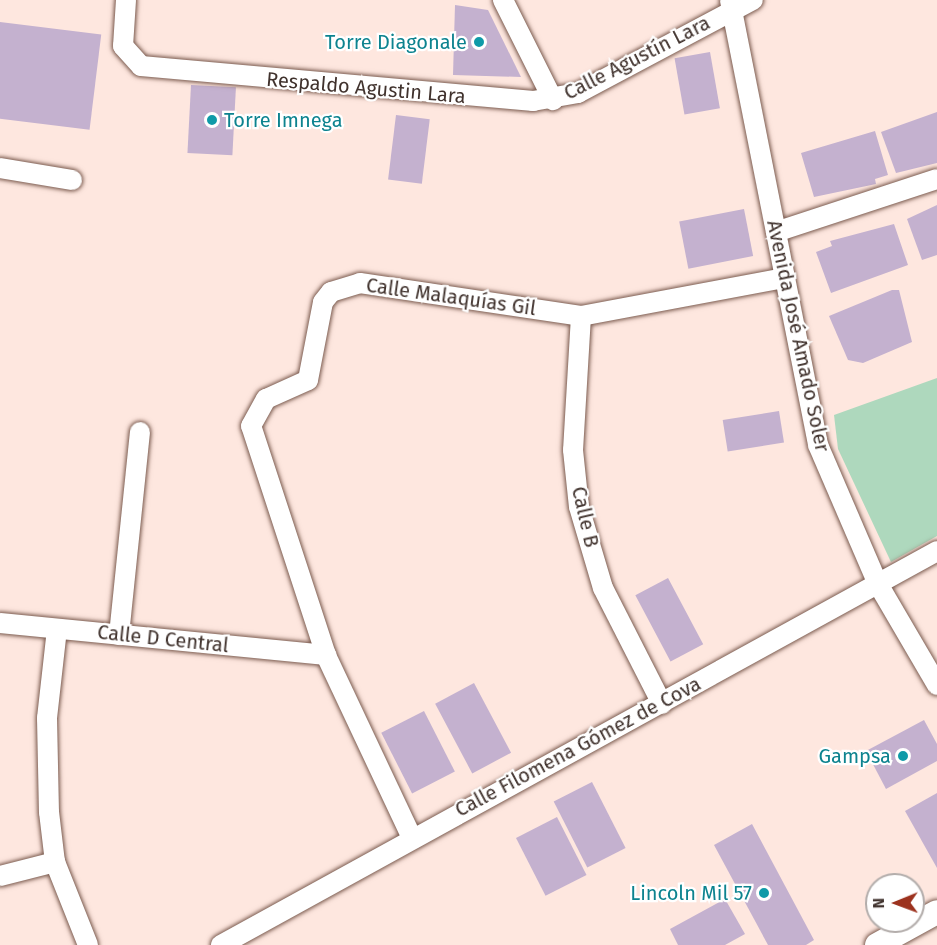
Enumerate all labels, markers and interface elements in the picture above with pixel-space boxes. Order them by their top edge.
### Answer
street label: Calle Agustín Lara [560,11,714,105]
place label: Torre Diagonale [325,30,467,54]
marker: Torre Diagonale [472,35,486,49]
street label: Respaldo Agustin Lara [265,67,467,109]
place label: Torre Imnega [224,108,343,132]
marker: Torre Imnega [205,113,219,127]
street label: Avenida José Amado Soler [762,218,834,454]
street label: Calle Malaquías Gil [365,273,537,321]
street label: Calle B [566,484,604,550]
street label: Calle D Central [96,620,230,658]
street label: Calle Filomena Gómez de Cova [451,672,705,822]
place label: Gampsa [818,744,891,768]
marker: Gampsa [896,749,910,763]
north arrow [865,873,925,933]
place label: Lincoln Mil 57 [630,881,752,905]
marker: Lincoln Mil 57 [757,886,771,900]
text: N [869,898,888,909]

